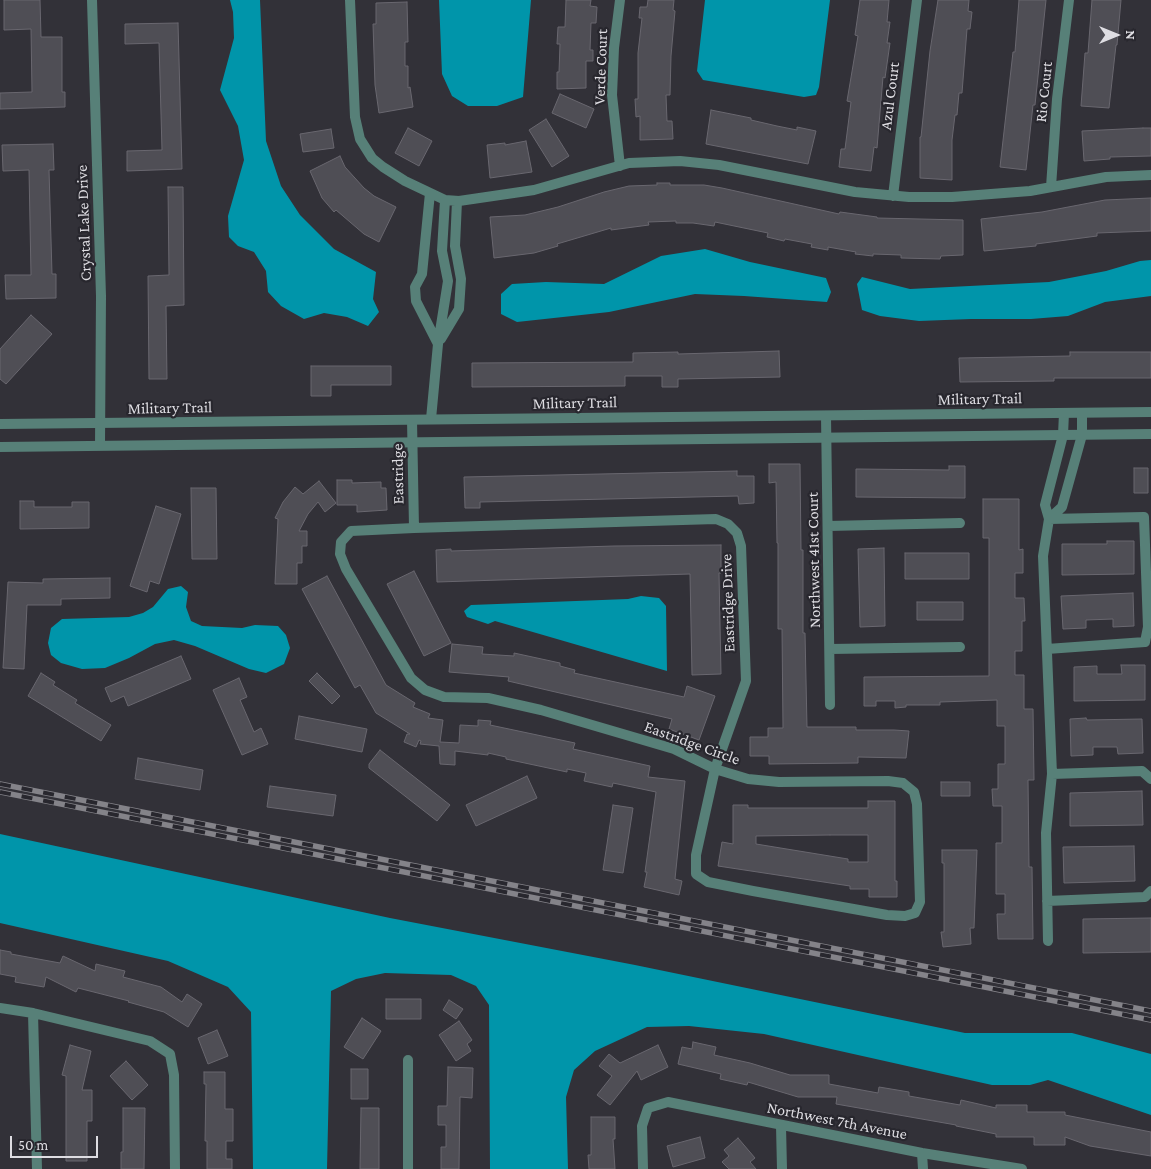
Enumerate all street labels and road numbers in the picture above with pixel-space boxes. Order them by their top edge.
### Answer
street label: Verde Court [590,29,612,105]
street label: Azul Court [876,61,904,131]
street label: Rio Court [1031,61,1057,123]
street label: Crystal Lake Drive [72,165,96,281]
street label: Military Trail [938,389,1022,409]
street label: Military Trail [533,393,617,413]
street label: Military Trail [128,398,212,418]
street label: Eastridge [388,444,408,504]
street label: Northwest 41st Court [803,492,825,628]
street label: Eastridge Drive [717,553,739,653]
street label: Eastridge Circle [642,717,742,769]
street label: Northwest 7th Avenue [765,1098,909,1144]

